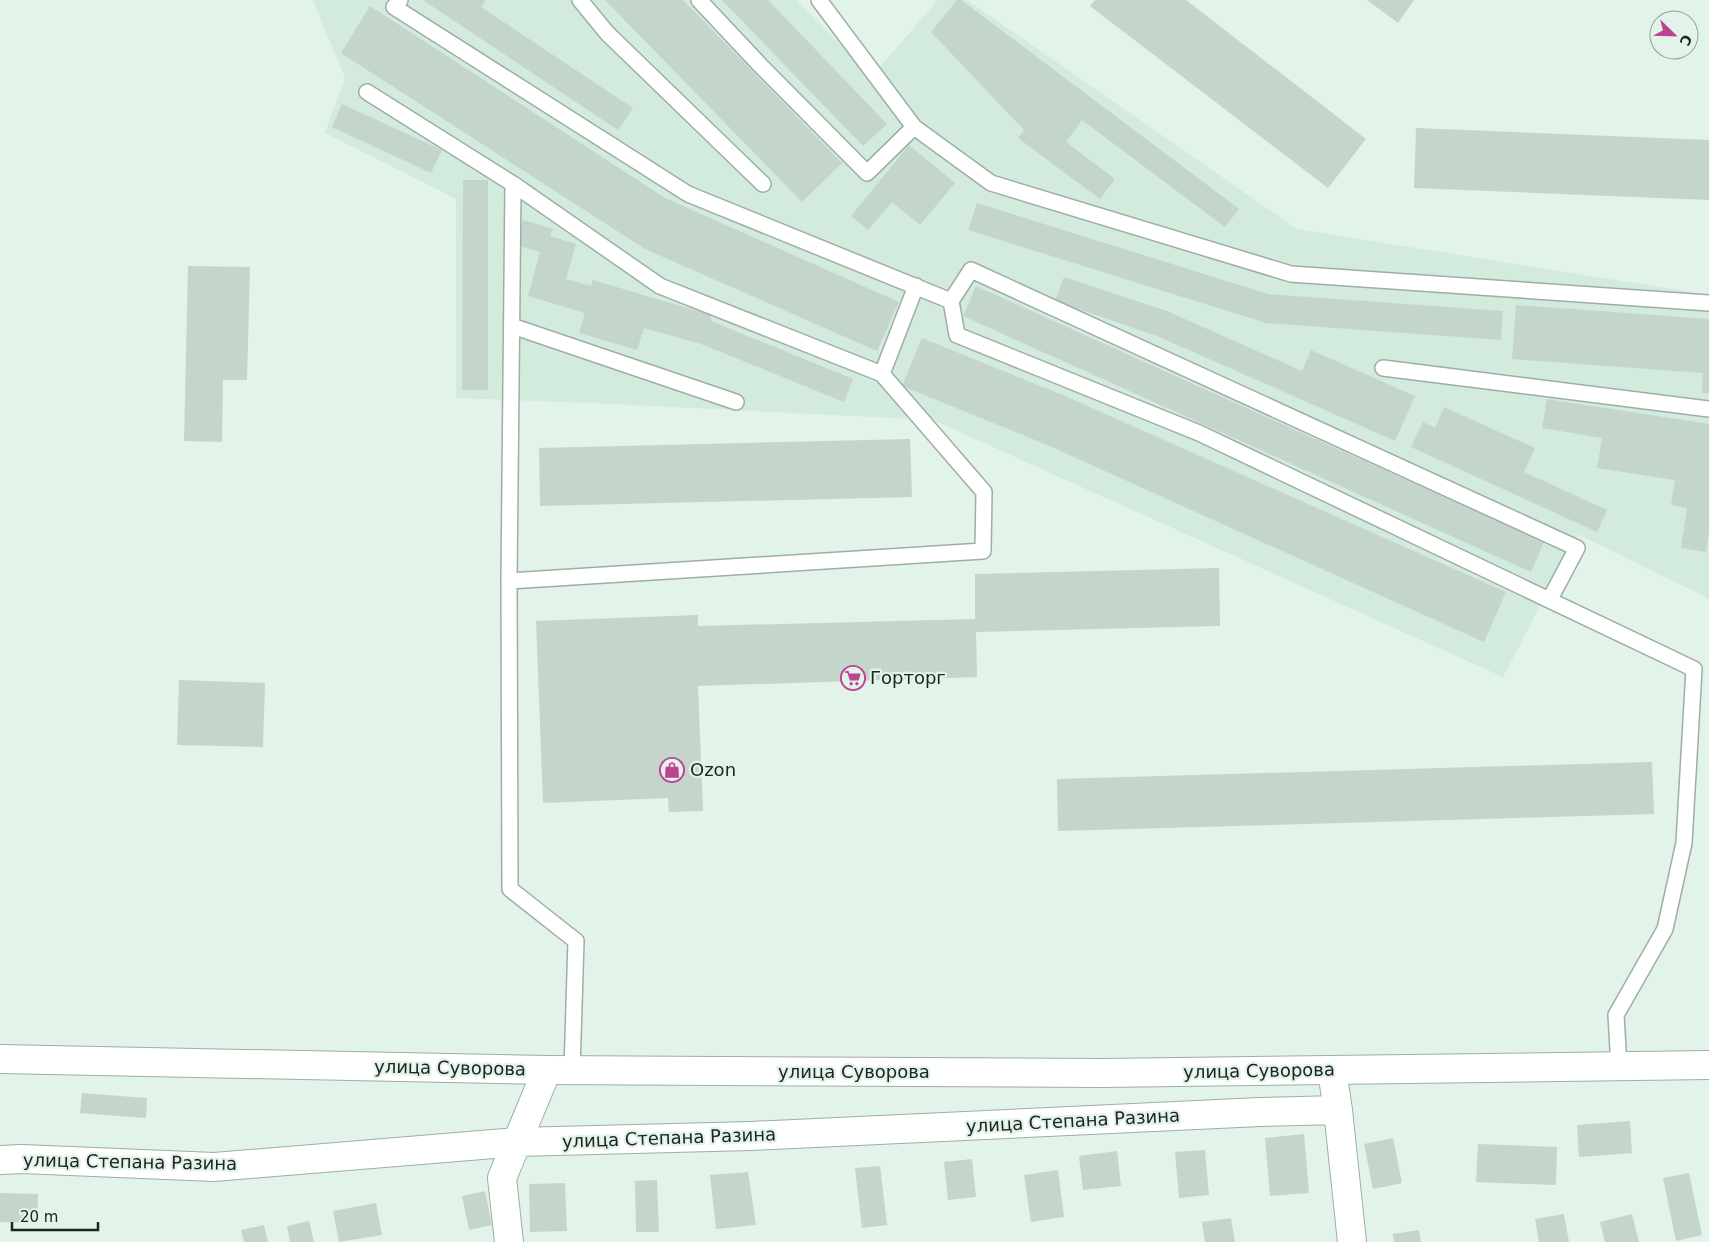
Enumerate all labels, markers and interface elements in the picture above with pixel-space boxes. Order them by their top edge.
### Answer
north arrow [1649,10,1699,60]
text: С [1677,32,1695,48]
supermarket icon: Горторг [840,665,866,691]
place label: Горторг [870,667,946,688]
shop icon: Ozon [659,757,685,783]
place label: Ozon [690,759,736,780]
street label: улица Суворова [374,1056,526,1079]
street label: улица Суворова [1183,1059,1335,1082]
street label: улица Суворова [778,1061,930,1082]
street label: улица Степана Разина [965,1104,1181,1137]
street label: улица Степана Разина [562,1123,776,1152]
street label: улица Степана Разина [23,1149,237,1174]
scale bar [12,1200,99,1232]
text: 20 m [20,1208,58,1226]

